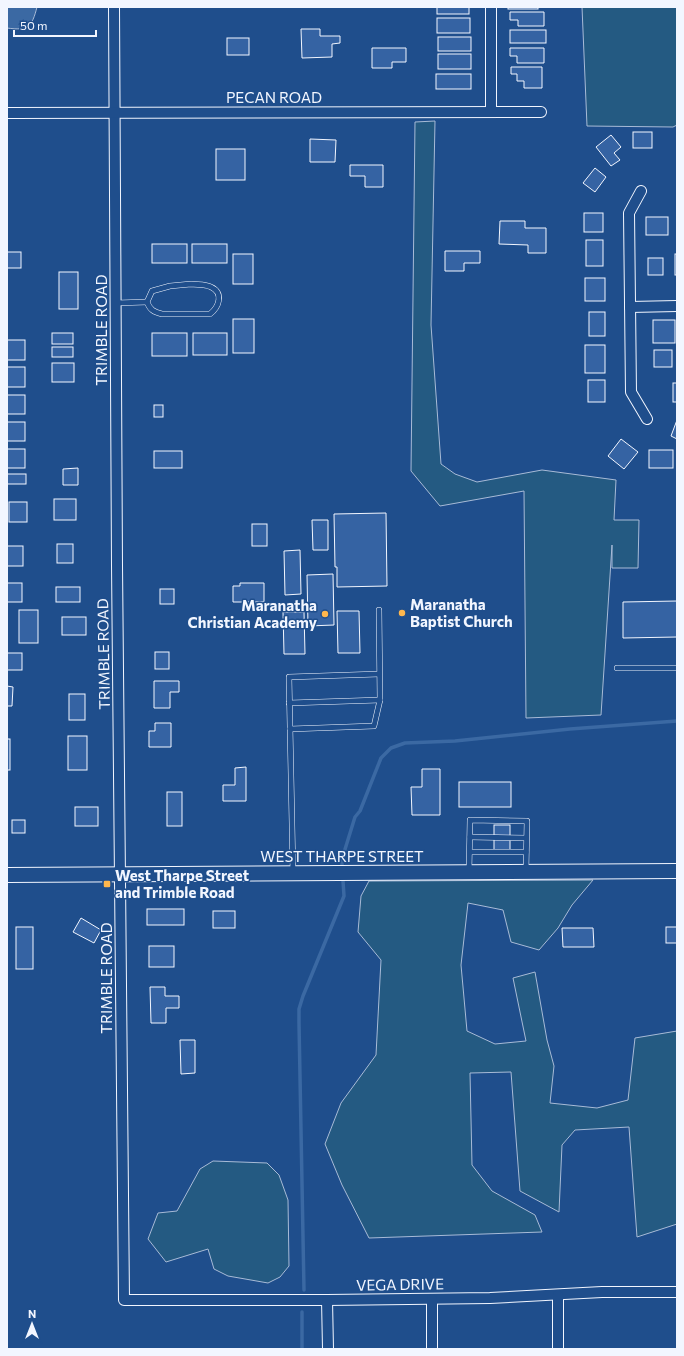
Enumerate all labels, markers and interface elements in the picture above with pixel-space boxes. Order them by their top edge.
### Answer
scale bar [14,12,96,38]
text: 50 m [20,18,48,32]
street label: PECAN ROAD [226,88,322,106]
street label: TRIMBLE ROAD [92,274,110,386]
place label: Maranatha Baptist Church [410,595,513,630]
place label: Maranatha Christian Academy [187,596,318,631]
street label: TRIMBLE ROAD [93,598,113,710]
marker: Maranatha Baptist Church [397,608,407,618]
marker: Maranatha Christian Academy [320,609,330,619]
street label: WEST THARPE STREET [260,847,424,865]
place label: West Tharpe Street and Trimble Road [115,866,249,901]
marker: West Tharpe Street and Trimble Road [102,879,112,889]
street label: TRIMBLE ROAD [97,922,115,1034]
street label: VEGA DRIVE [356,1274,444,1294]
north arrow [12,1304,52,1344]
text: N [28,1307,36,1320]

